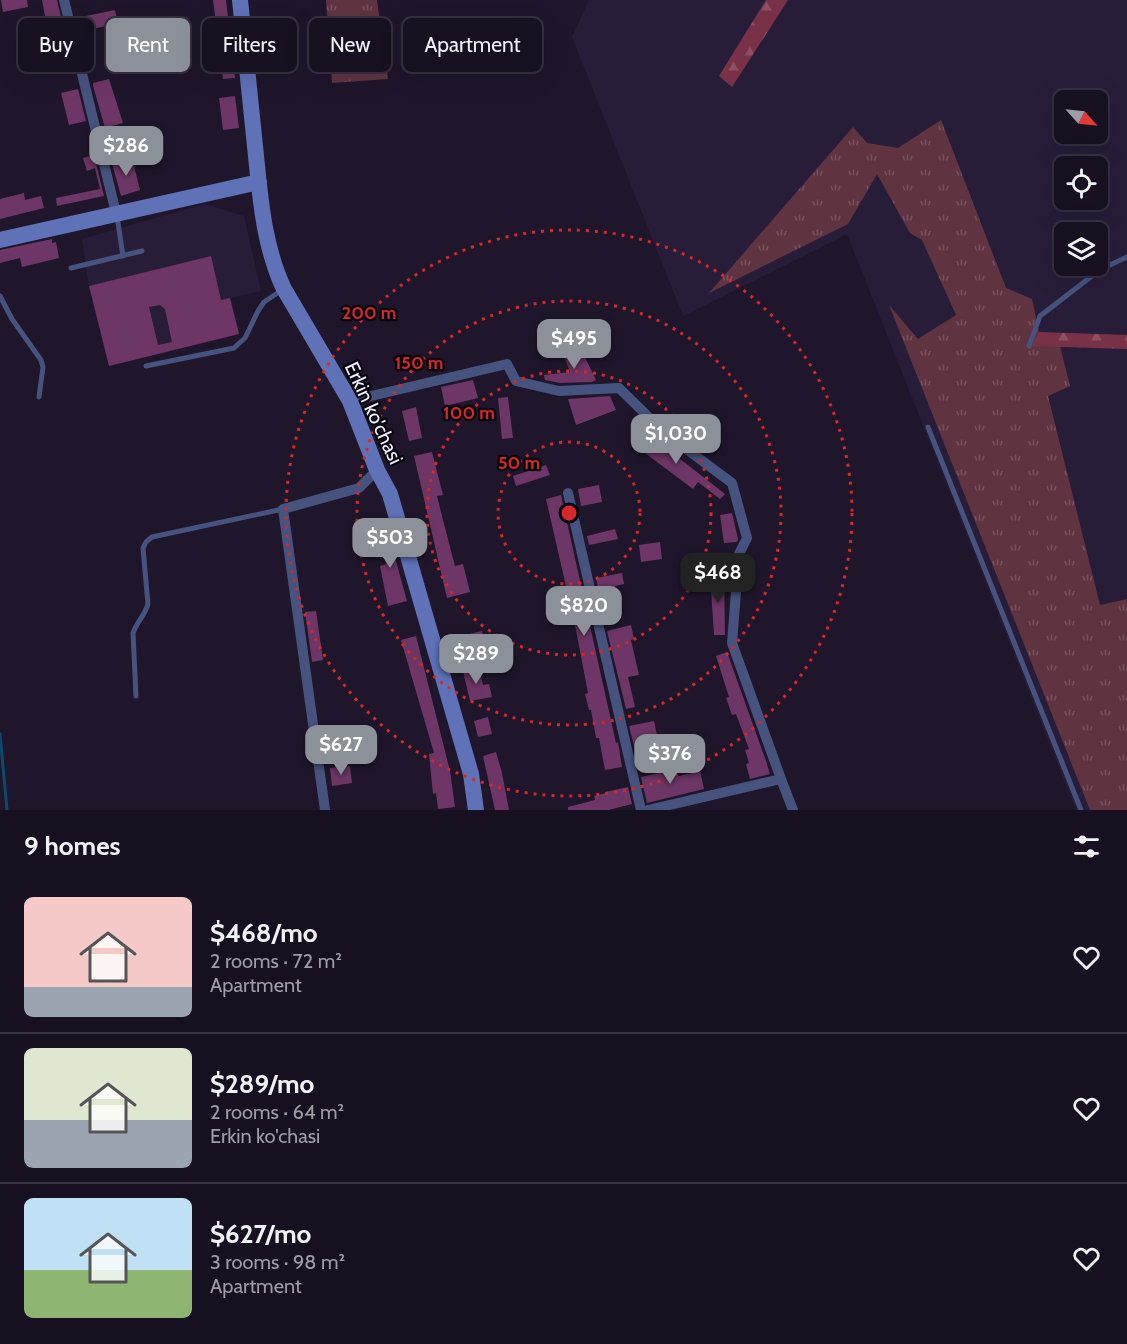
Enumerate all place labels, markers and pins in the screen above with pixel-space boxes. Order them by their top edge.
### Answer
pin: $286 [90,126,162,177]
pin: $495 [538,319,610,370]
pin: $1,030 [627,414,725,465]
centre of rings [559,503,579,523]
pin: $503 [354,518,426,569]
pin: $468 [682,553,754,604]
pin: $820 [548,586,620,637]
pin: $289 [440,634,512,685]
pin: $627 [305,725,377,776]
pin: $376 [634,734,706,785]

